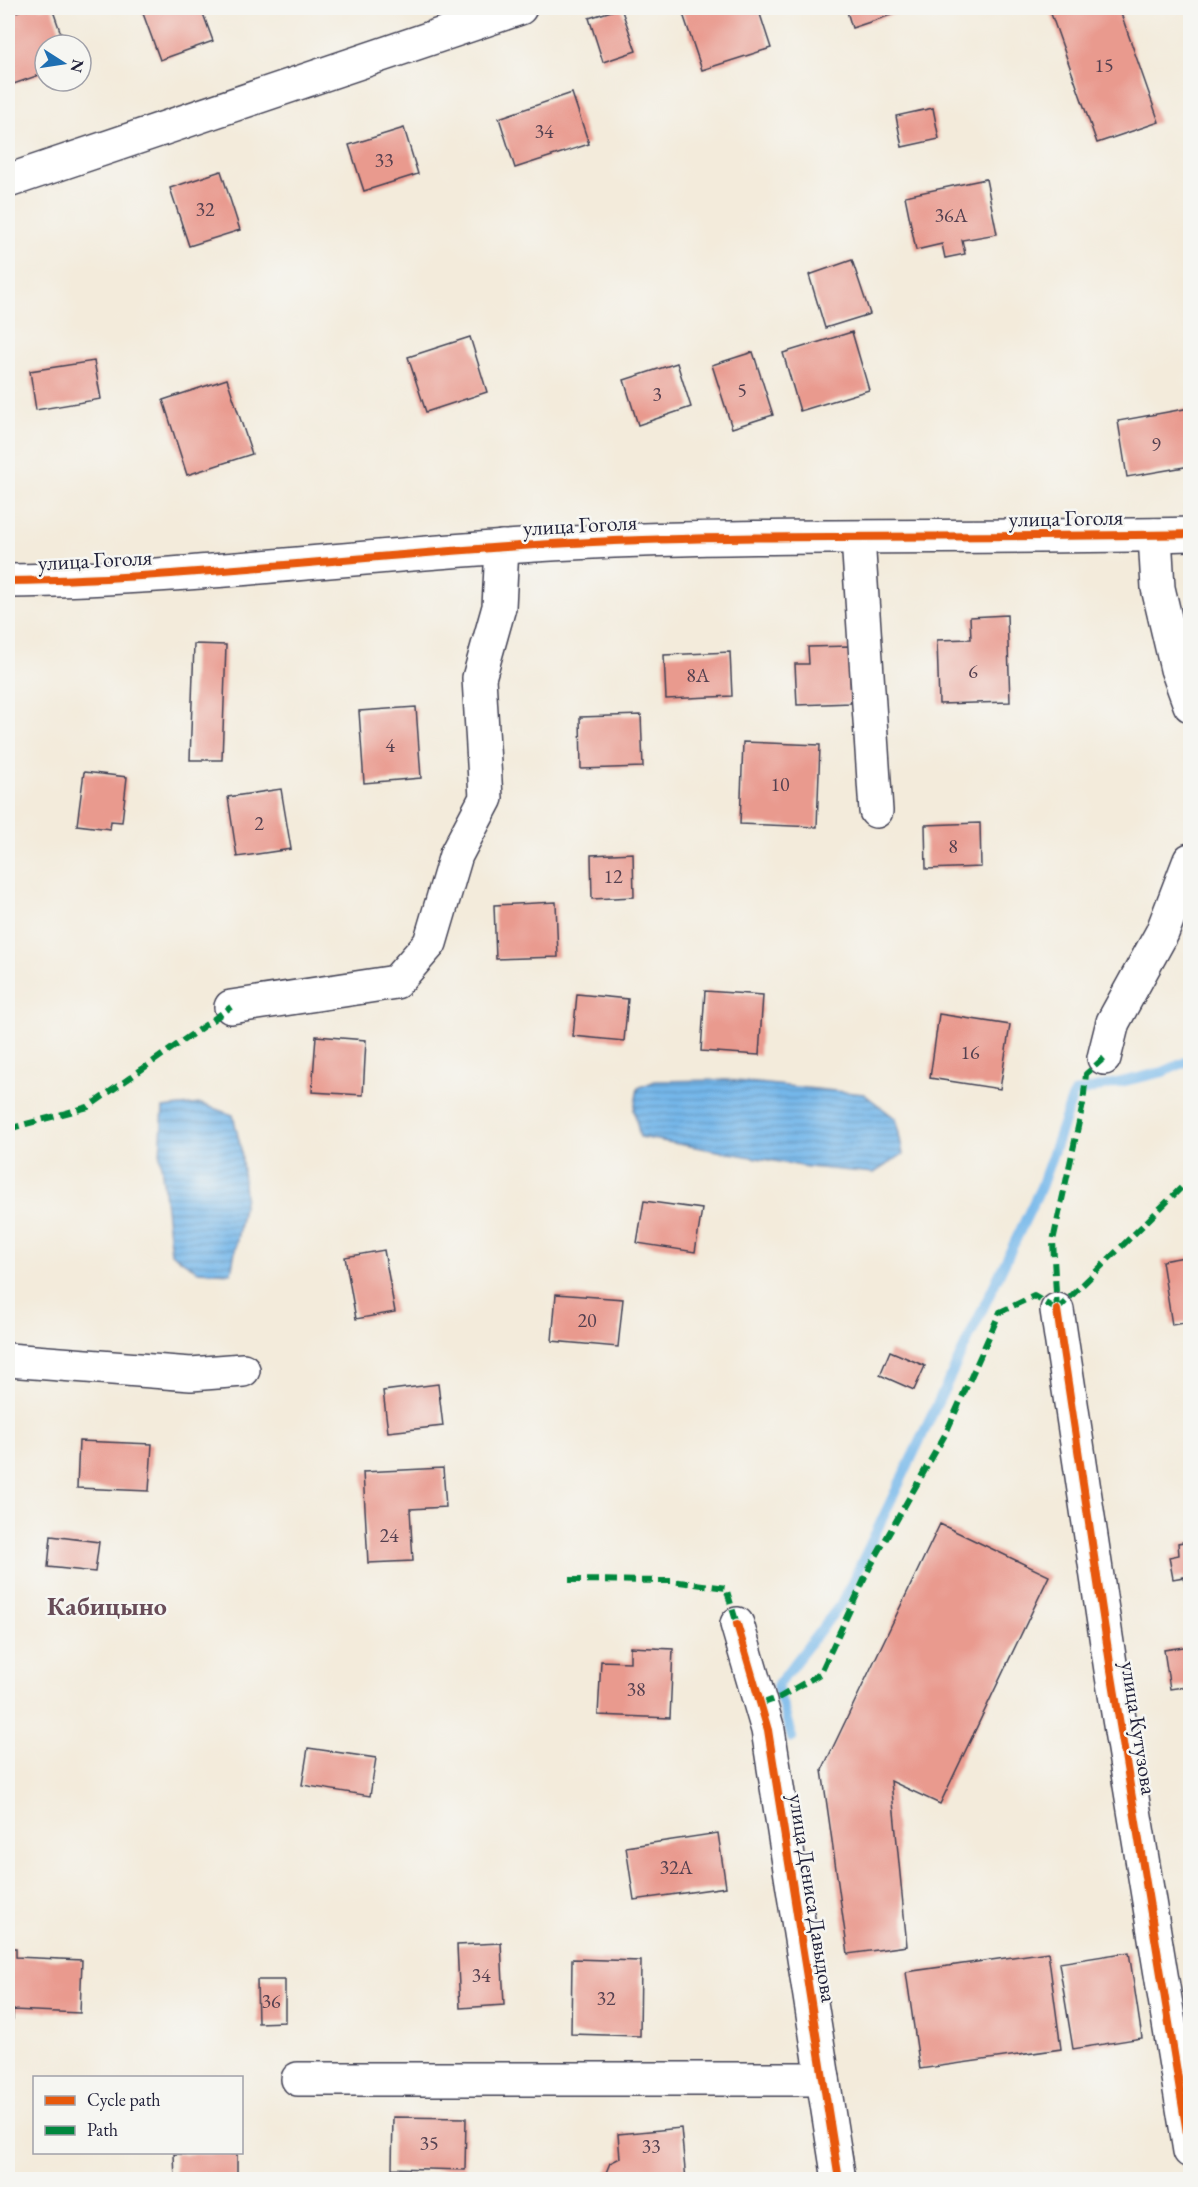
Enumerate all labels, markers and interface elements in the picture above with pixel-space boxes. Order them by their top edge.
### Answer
north arrow [33,33,93,93]
house number: 15 [1094,52,1114,78]
text: N [66,57,89,75]
house number: 34 [534,118,554,144]
house number: 33 [374,147,394,173]
house number: 32 [195,196,215,222]
house number: 36А [934,202,968,228]
house number: 5 [737,377,747,403]
house number: 3 [652,381,662,407]
house number: 9 [1151,431,1161,457]
street label: улица Гоголя [1008,502,1124,533]
street label: улица Гоголя [522,508,638,542]
street label: улица Гоголя [37,543,153,577]
house number: 6 [968,658,978,684]
house number: 8А [686,662,710,688]
house number: 4 [385,732,395,758]
house number: 10 [770,771,790,797]
house number: 2 [254,810,264,836]
house number: 8 [948,833,958,859]
house number: 12 [603,863,623,889]
house number: 16 [960,1039,980,1065]
house number: 20 [577,1307,597,1333]
house number: 24 [379,1522,399,1548]
district label: Кабицыно [47,1589,167,1623]
street label: улица Кутузова [1114,1659,1164,1797]
house number: 38 [626,1676,646,1702]
street label: улица Дениса Давыдова [782,1792,844,2005]
house number: 32А [659,1854,693,1880]
house number: 34 [471,1962,491,1988]
house number: 32 [596,1985,616,2011]
house number: 36 [261,1988,281,2014]
legend [33,2076,243,2154]
text: Cycle path [87,2088,161,2111]
text: Path [87,2118,118,2141]
house number: 35 [419,2130,439,2156]
house number: 33 [641,2133,661,2159]

